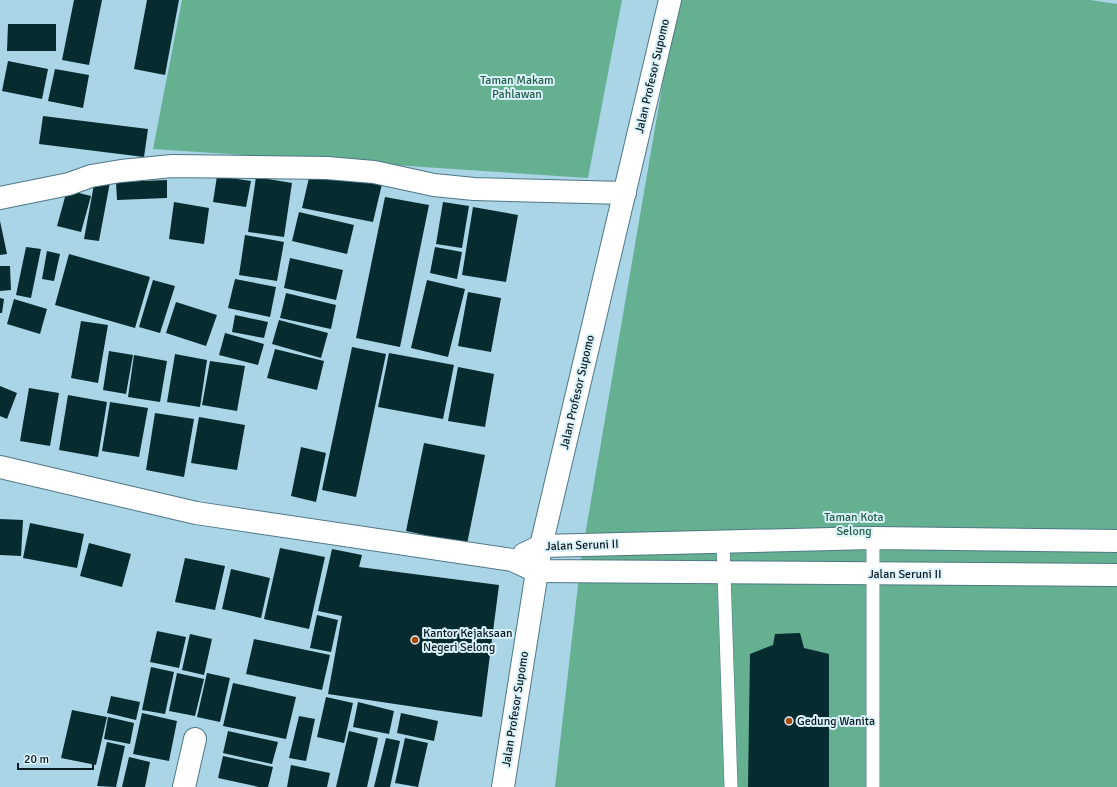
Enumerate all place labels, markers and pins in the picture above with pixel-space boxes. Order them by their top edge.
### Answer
place label: Kantor Kejaksaan Negeri Selong [423,626,513,655]
marker: Kantor Kejaksaan Negeri Selong [410,635,420,645]
place label: Gedung Wanita [797,714,875,729]
marker: Gedung Wanita [784,716,794,726]

